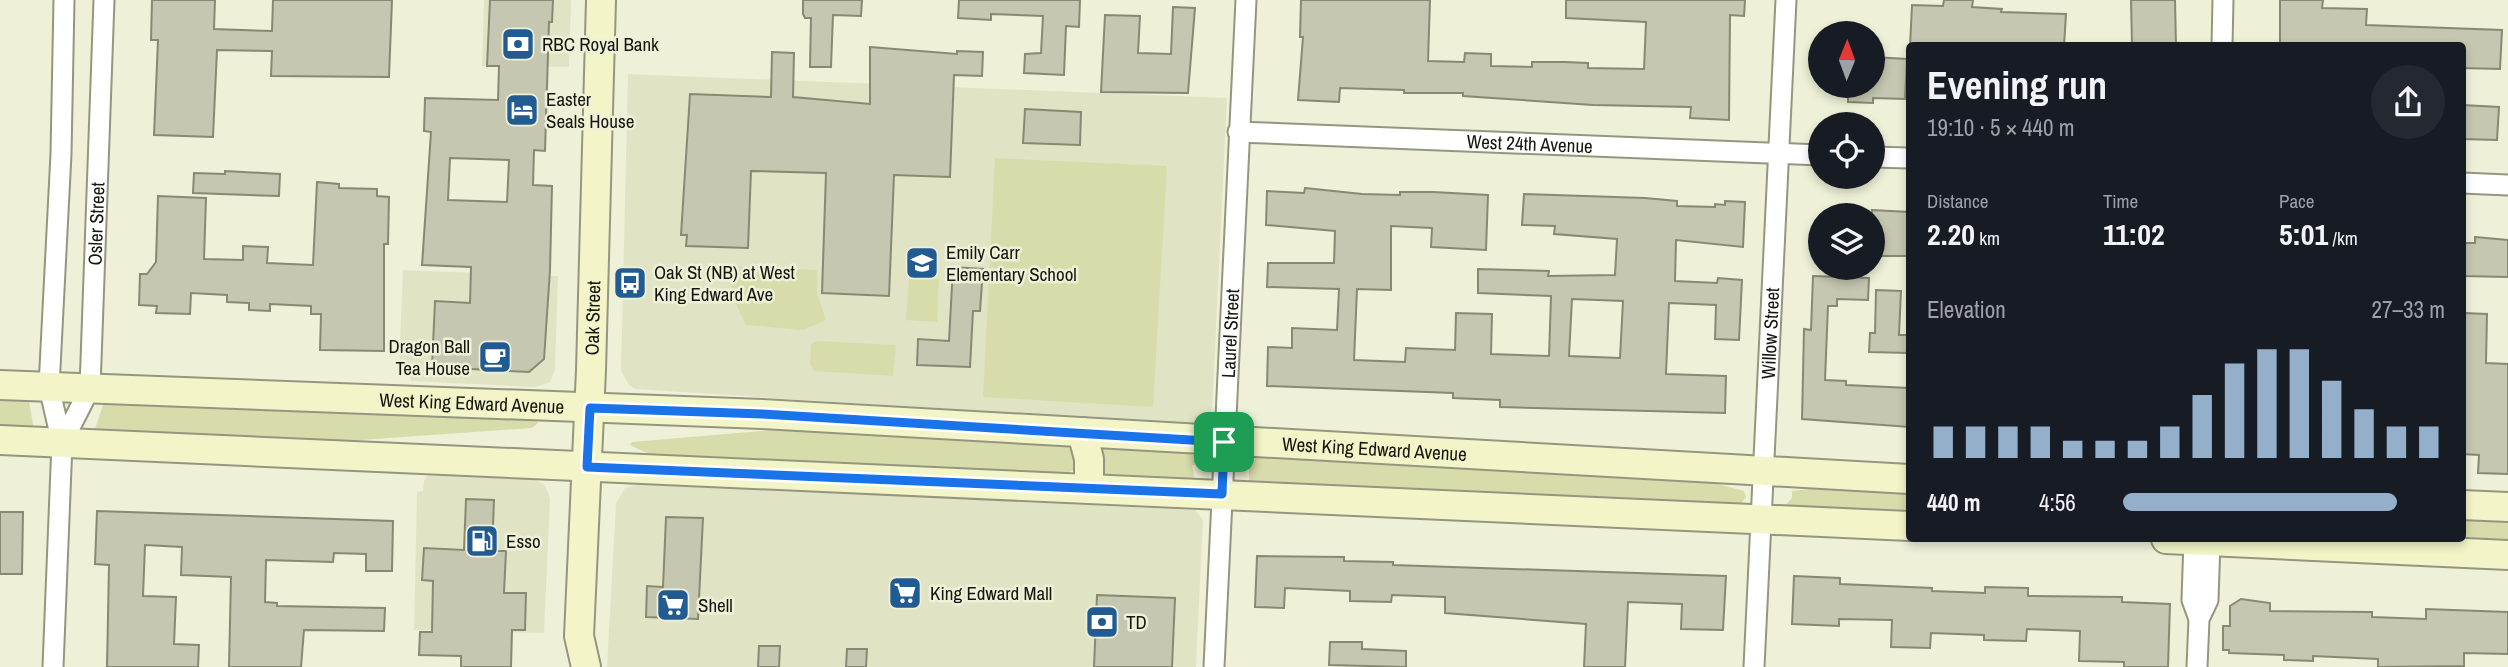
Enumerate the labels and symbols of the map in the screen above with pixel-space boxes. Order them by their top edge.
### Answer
north arrow [1808,21,1885,98]
bank icon: RBC Royal Bank [499,25,537,63]
place label: RBC Royal Bank [542,31,659,57]
place label: Easter Seals House [546,86,634,134]
hotel icon: Easter Seals House [503,91,541,129]
street label: West 24th Avenue [1466,128,1593,159]
street label: Osler Street [81,181,110,266]
place label: Emily Carr Elementary School [946,239,1077,287]
school or university icon: Emily Carr Elementary School [903,244,941,282]
place label: Oak St (NB) at West King Edward Ave [654,259,796,307]
bus stop icon: Oak St (NB) at West King Edward Ave [611,264,649,302]
street label: Oak Street [578,280,606,356]
street label: Willow Street [1755,286,1785,380]
street label: Laurel Street [1215,288,1245,379]
place label: Dragon Ball Tea House [389,333,470,381]
cafe icon: Dragon Ball Tea House [476,338,514,376]
street label: West King Edward Avenue [379,386,565,419]
pin [1194,412,1254,472]
street label: West King Edward Avenue [1281,430,1468,467]
fuel station icon: Esso [463,522,501,560]
place label: Esso [506,528,541,554]
supermarket icon: King Edward Mall [886,574,924,612]
place label: King Edward Mall [930,580,1052,606]
supermarket icon: Shell [654,586,692,624]
place label: Shell [698,592,733,618]
bank icon: TD [1083,603,1121,641]
place label: TD [1126,609,1147,635]

